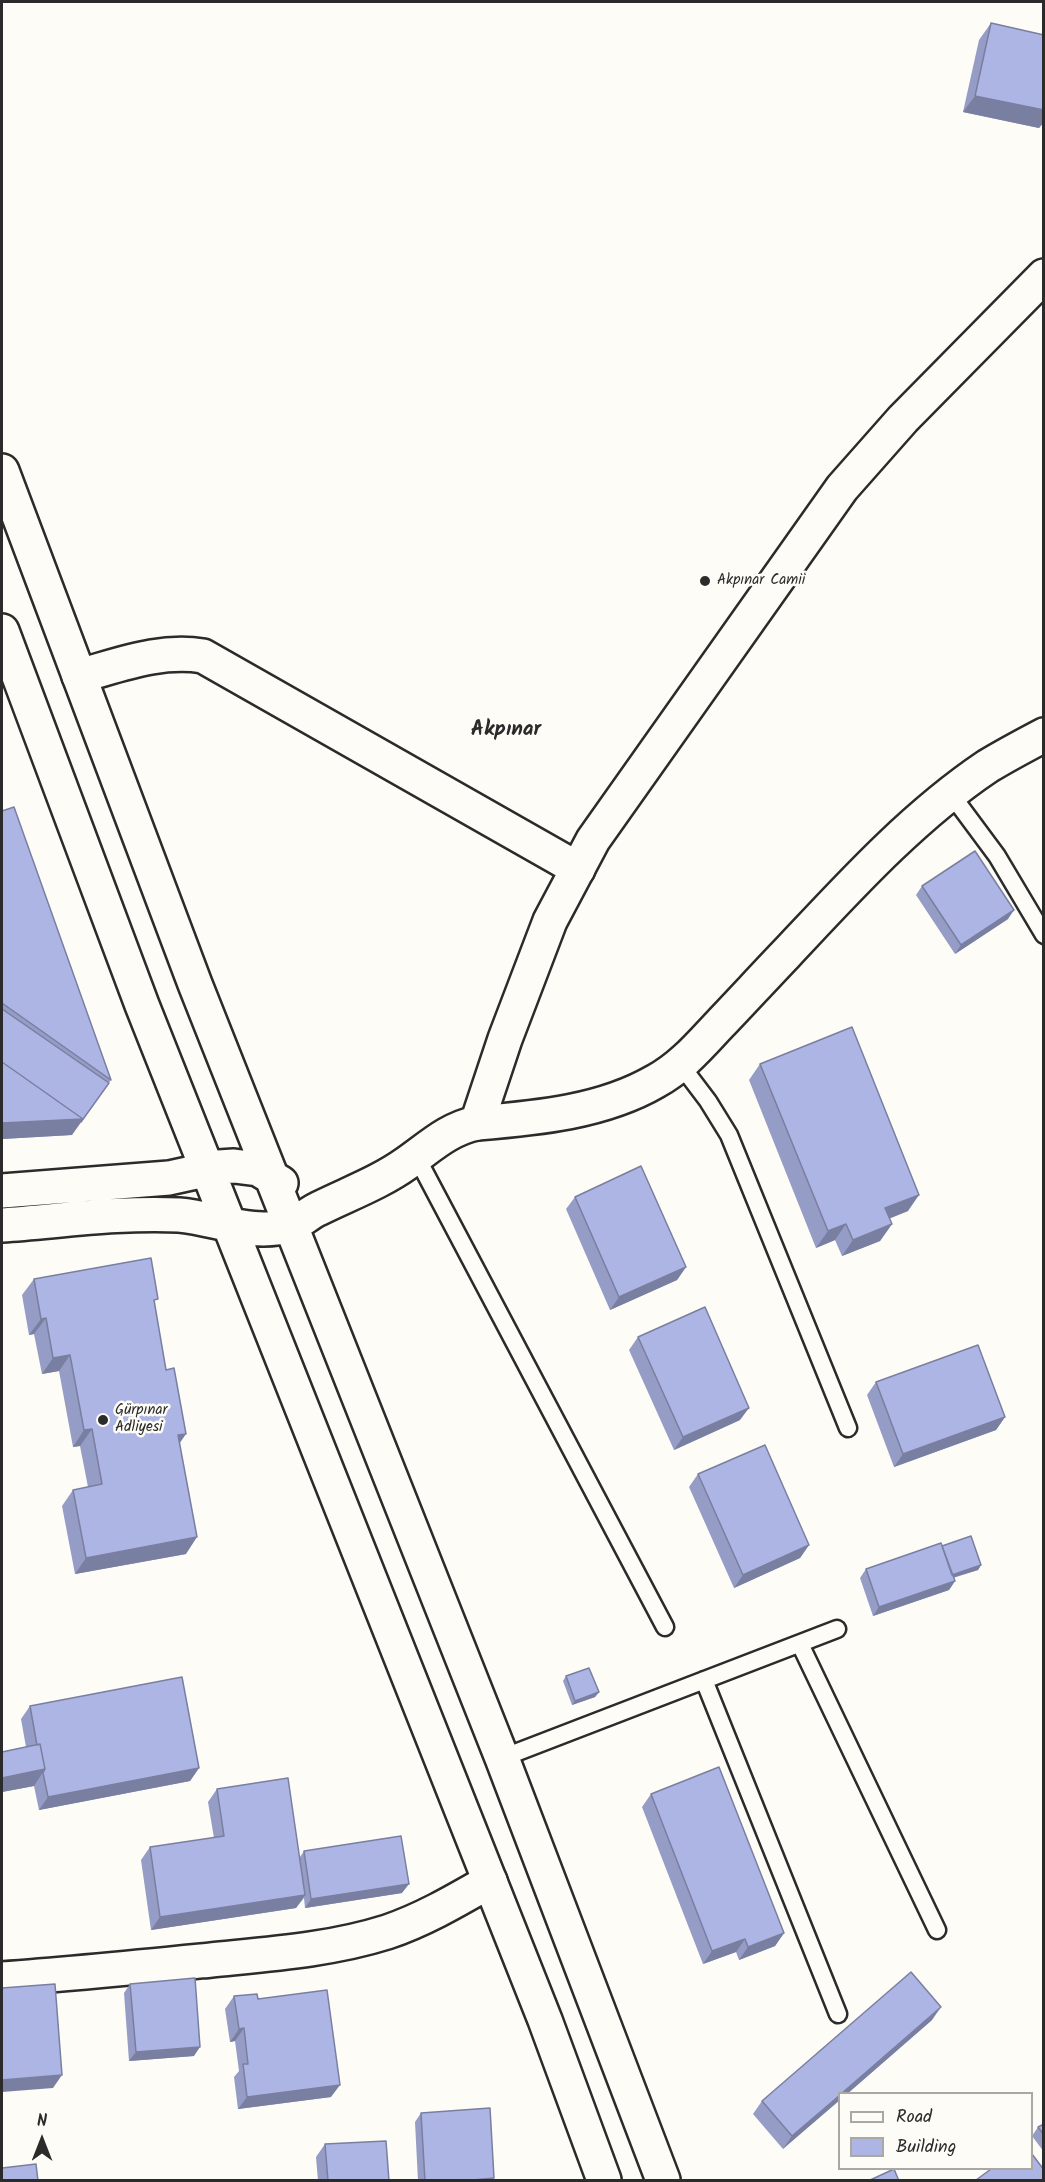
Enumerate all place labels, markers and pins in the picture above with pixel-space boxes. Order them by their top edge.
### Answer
place label: Akpınar Camii [717,572,805,590]
marker: Akpınar Camii [698,574,712,588]
place label: Gürpınar Adliyesi [115,1402,167,1437]
marker: Gürpınar Adliyesi [96,1413,110,1427]

